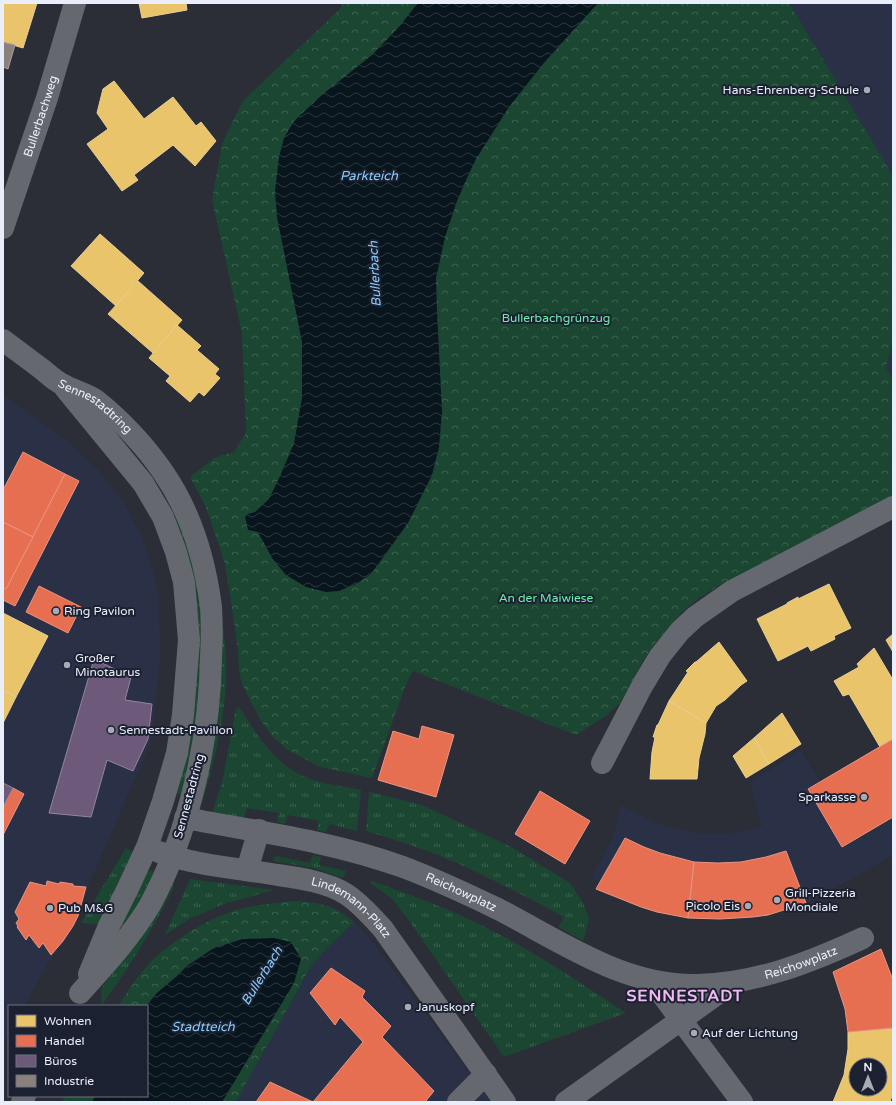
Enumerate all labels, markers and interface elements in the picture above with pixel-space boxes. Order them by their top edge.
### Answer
street label: Bullerbachweg [21,74,60,159]
place label: Hans-Ehrenberg-Schule [723,83,859,97]
marker: Hans-Ehrenberg-Schule [862,85,872,95]
water label: Parkteich [340,168,399,184]
water label: Bullerbach [365,240,385,307]
park label: Bullerbachgrünzug [502,311,610,325]
street label: Sennestadtring [55,376,135,436]
park label: An der Maiwiese [499,591,593,605]
place label: Ring Pavilon [64,604,135,618]
marker: Ring Pavilon [51,606,61,616]
place label: Großer Minotaurus [75,651,141,679]
marker: Großer Minotaurus [62,660,72,670]
place label: Sennestadt-Pavillon [119,723,233,737]
marker: Sennestadt-Pavillon [106,725,116,735]
street label: Sennestadtring [171,752,207,840]
place label: Sparkasse [798,790,856,804]
marker: Sparkasse [859,792,869,802]
street label: Reichowplatz [424,870,499,914]
street label: Lindemann-Platz [310,874,394,940]
place label: Grill-Pizzeria Mondiale [785,886,856,914]
marker: Grill-Pizzeria Mondiale [772,895,782,905]
place label: Picolo Eis [686,899,740,913]
place label: Pub M&G [58,901,113,915]
marker: Picolo Eis [743,901,753,911]
marker: Pub M&G [45,903,55,913]
water label: Bullerbach [238,943,287,1008]
street label: Reichowplatz [763,943,839,982]
district label: SENNESTADT [626,986,744,1006]
place label: Januskopf [416,1000,475,1014]
marker: Januskopf [403,1002,413,1012]
legend [8,1005,148,1097]
text: Wohnen [44,1014,92,1028]
water label: Stadtteich [171,1019,236,1035]
place label: Auf der Lichtung [702,1026,798,1040]
marker: Auf der Lichtung [689,1028,699,1038]
text: Handel [44,1034,84,1048]
text: Büros [44,1054,77,1068]
north arrow [848,1057,888,1097]
text: N [864,1061,872,1074]
text: Industrie [44,1074,94,1088]

